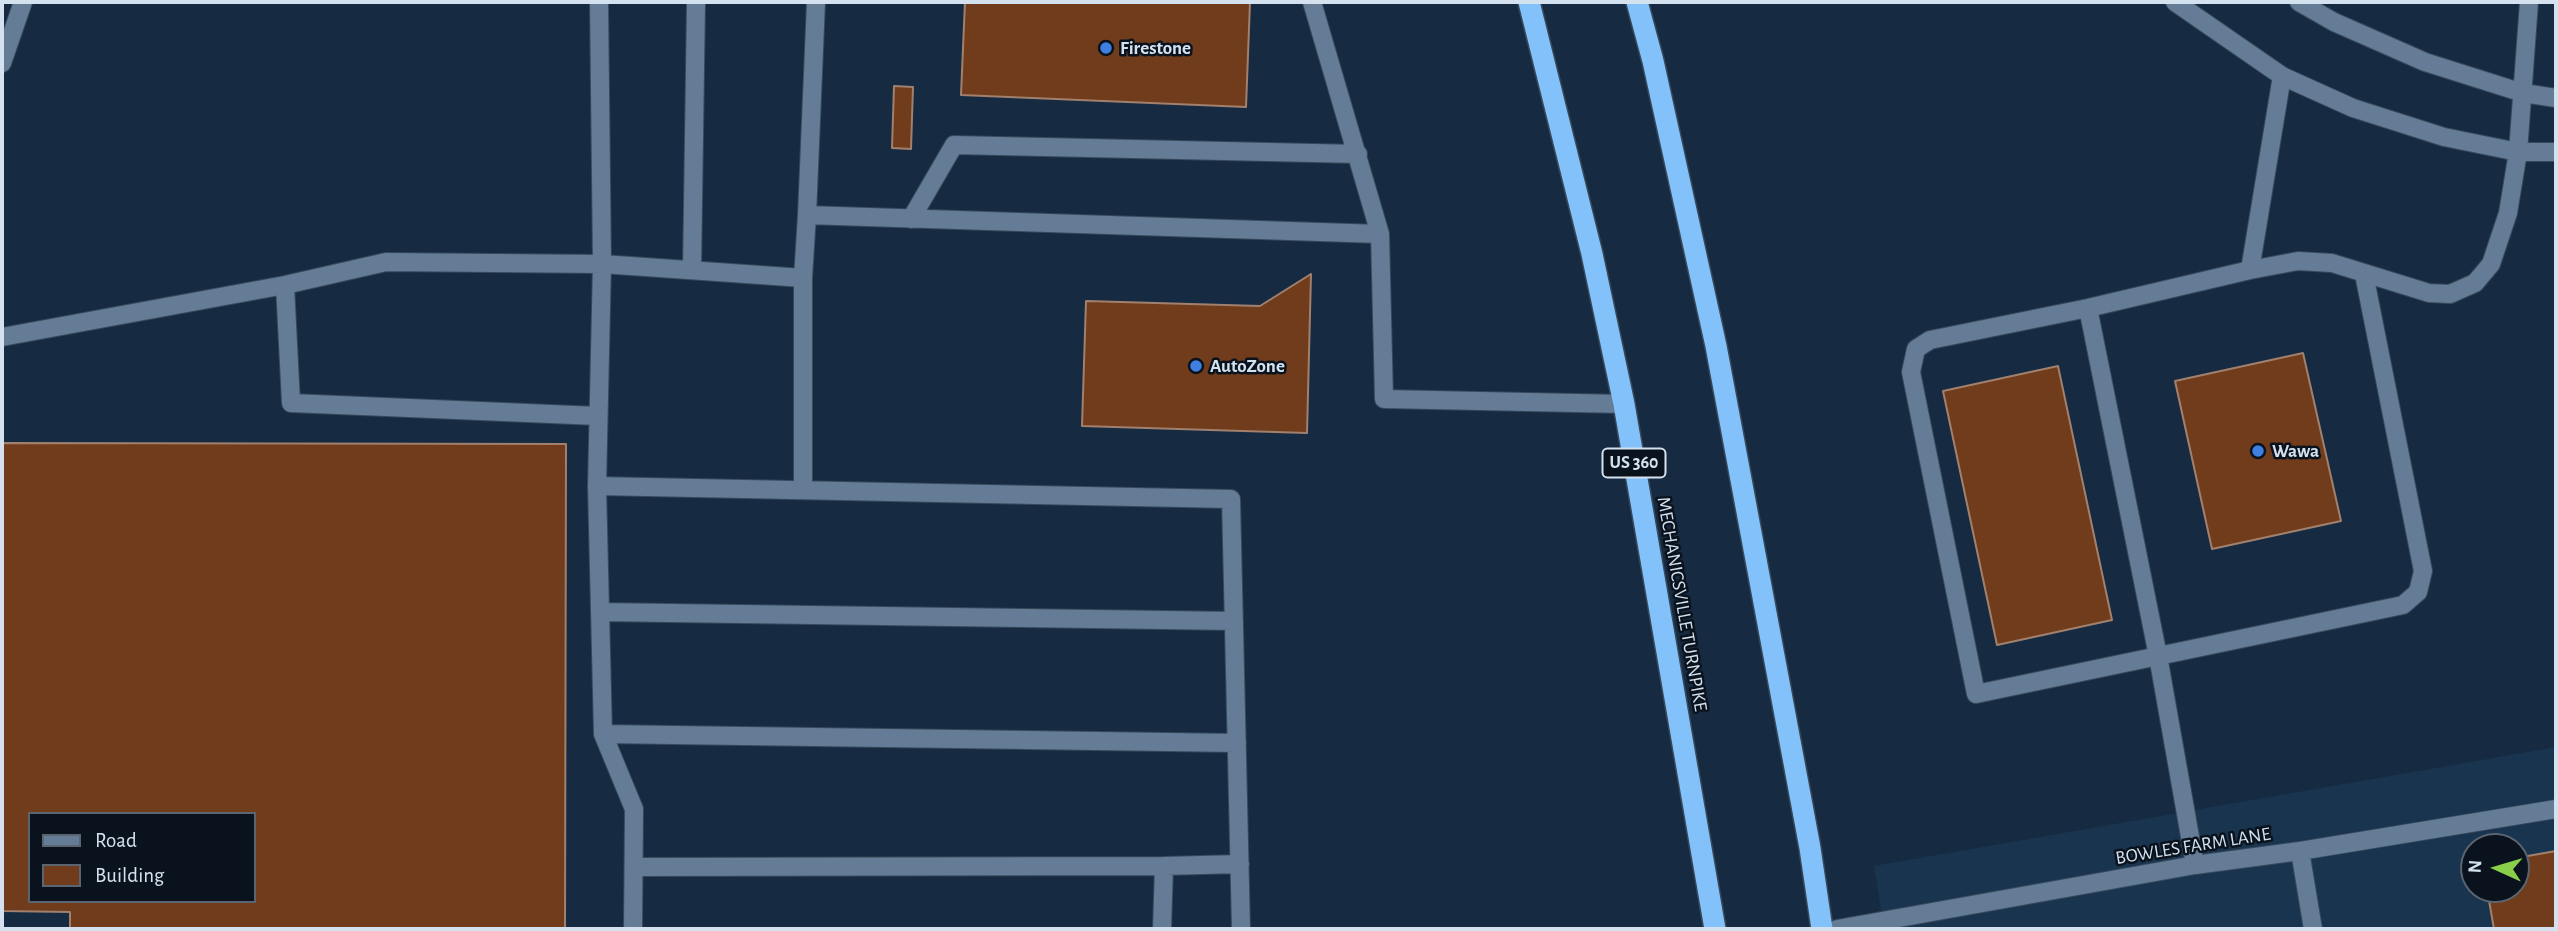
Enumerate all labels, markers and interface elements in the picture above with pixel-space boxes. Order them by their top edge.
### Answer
place label: Firestone [1120,37,1191,59]
marker: Firestone [1098,40,1114,56]
place label: AutoZone [1210,355,1285,377]
marker: AutoZone [1188,358,1204,374]
place label: Wawa [2272,440,2319,462]
marker: Wawa [2250,443,2266,459]
road number: US 360 [1602,448,1666,477]
street label: MECHANICSVILLE TURNPIKE [1652,495,1712,713]
legend [28,812,256,903]
street label: BOWLES FARM LANE [2114,822,2272,870]
text: Road [95,830,137,851]
north arrow [2460,833,2530,903]
text: N [2466,859,2485,874]
text: Building [95,865,164,886]

